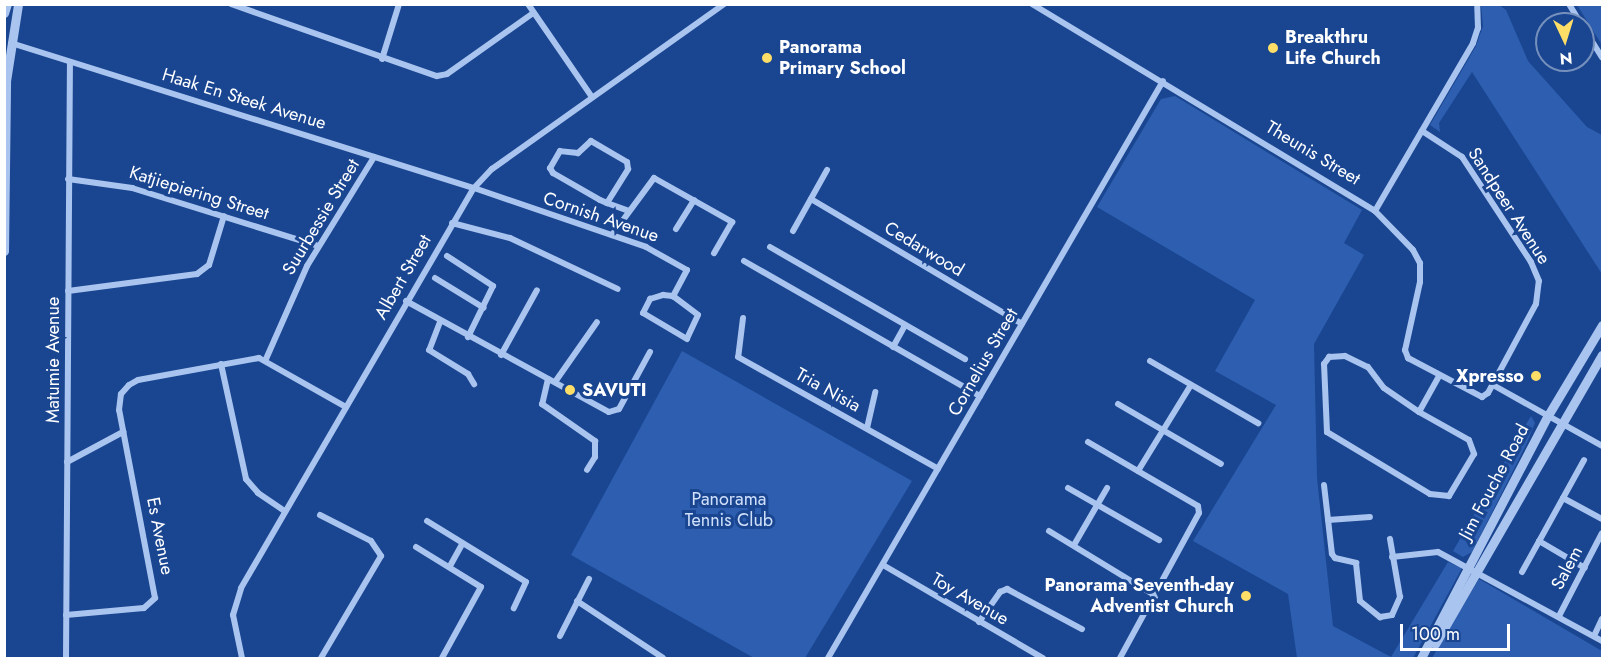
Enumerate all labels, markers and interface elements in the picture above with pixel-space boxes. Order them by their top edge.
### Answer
north arrow [1535,12,1595,72]
place label: Breakthru Life Church [1285,27,1381,70]
place label: Panorama Primary School [779,37,906,80]
marker: Breakthru Life Church [1266,41,1280,55]
text: N [1559,47,1573,70]
marker: Panorama Primary School [760,51,774,65]
street label: Haak En Steek Avenue [159,64,329,134]
street label: Theunis Street [1262,116,1364,190]
street label: Sandpeer Avenue [1463,144,1555,268]
street label: Suurbessie Street [278,155,364,279]
street label: Katjiepiering Street [127,162,271,224]
street label: Cornish Avenue [540,187,662,247]
street label: Cedarwood [880,217,968,281]
street label: Albert Street [370,231,436,323]
street label: Matumie Avenue [42,297,64,423]
street label: Cornelius Street [943,304,1023,420]
street label: Tria Nisia [792,363,864,417]
place label: Xpresso [1456,365,1524,387]
marker: Xpresso [1529,369,1543,383]
place label: SAVUTI [582,379,646,401]
marker: SAVUTI [563,383,577,397]
street label: Jim Fouche Road [1454,421,1534,543]
park label: Panorama Tennis Club [685,489,773,532]
street label: Es Avenue [142,495,178,577]
street label: Salem [1547,543,1587,593]
street label: Toy Avenue [928,568,1012,630]
place label: Panorama Seventh-day Adventist Church [1044,575,1234,618]
marker: Panorama Seventh-day Adventist Church [1239,589,1253,603]
scale bar [1403,612,1512,650]
text: 100 m [1411,621,1460,647]

